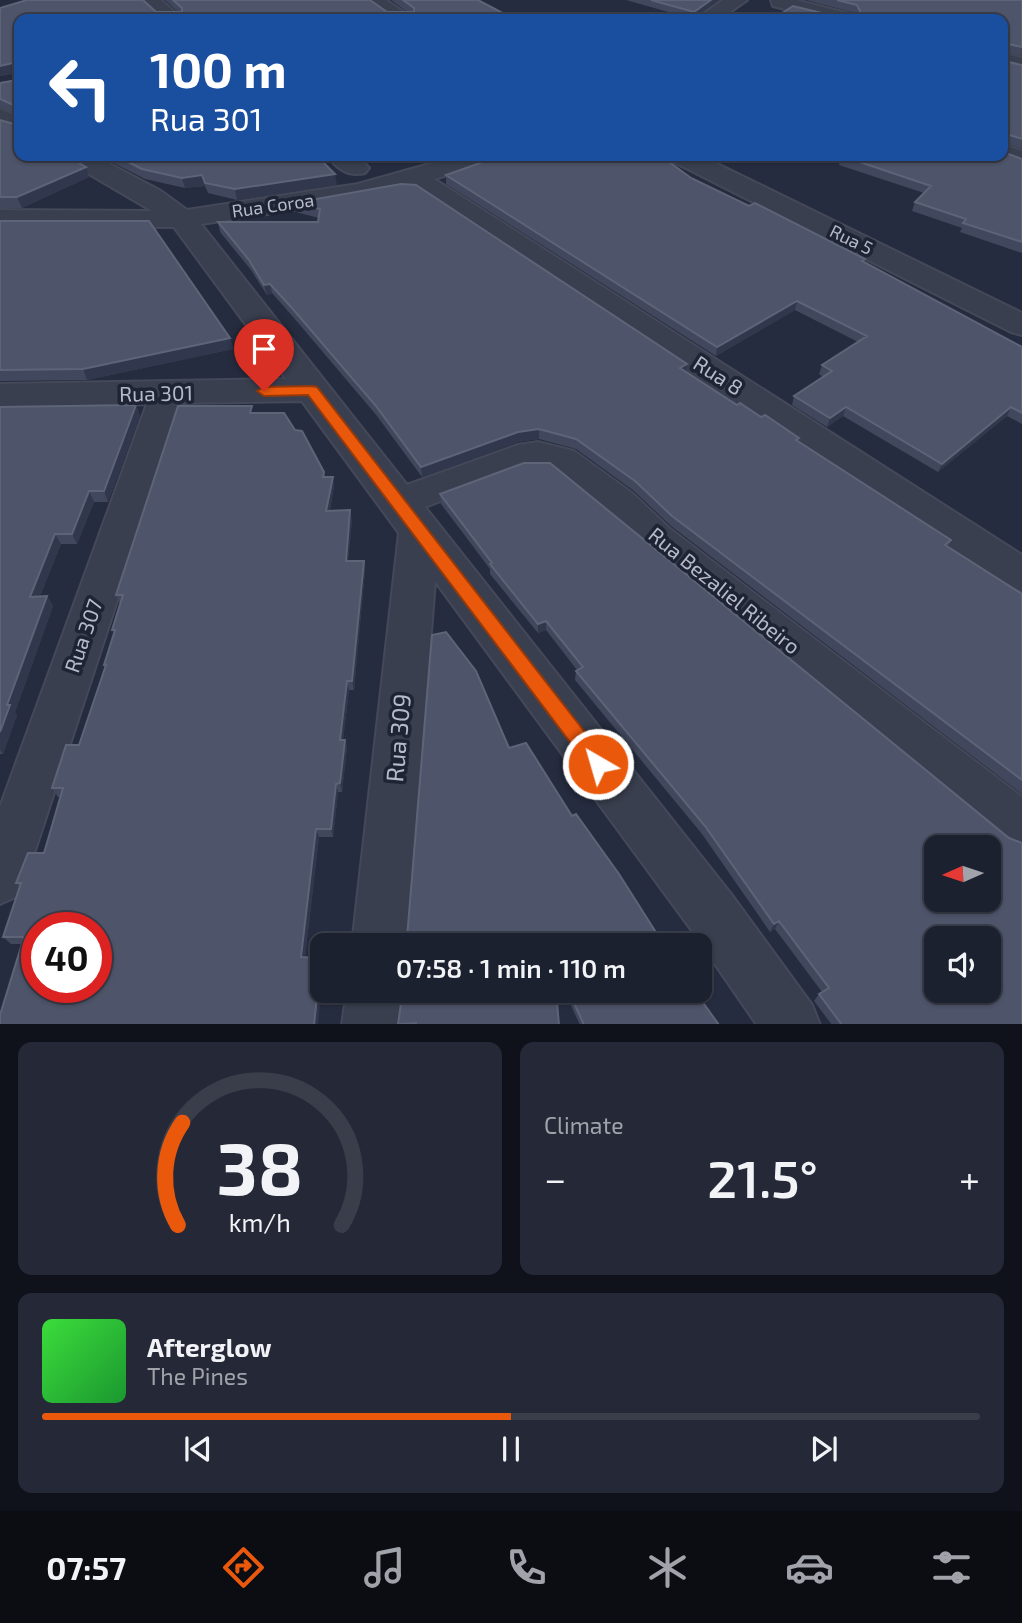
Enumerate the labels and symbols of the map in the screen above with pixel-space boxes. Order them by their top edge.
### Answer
street label: Rua Coroa [230,188,315,222]
street label: Rua 5 [826,219,876,259]
pin [234,319,294,391]
street label: Rua 8 [689,350,748,400]
street label: Rua 301 [119,379,193,406]
street label: Rua Bezaliel Ribeiro [644,521,806,659]
street label: Rua 307 [58,595,107,676]
street label: Rua 309 [379,692,416,783]
position arrow [561,727,635,801]
north arrow [924,835,1001,912]
speed limit sign: 40 [21,912,112,1003]

